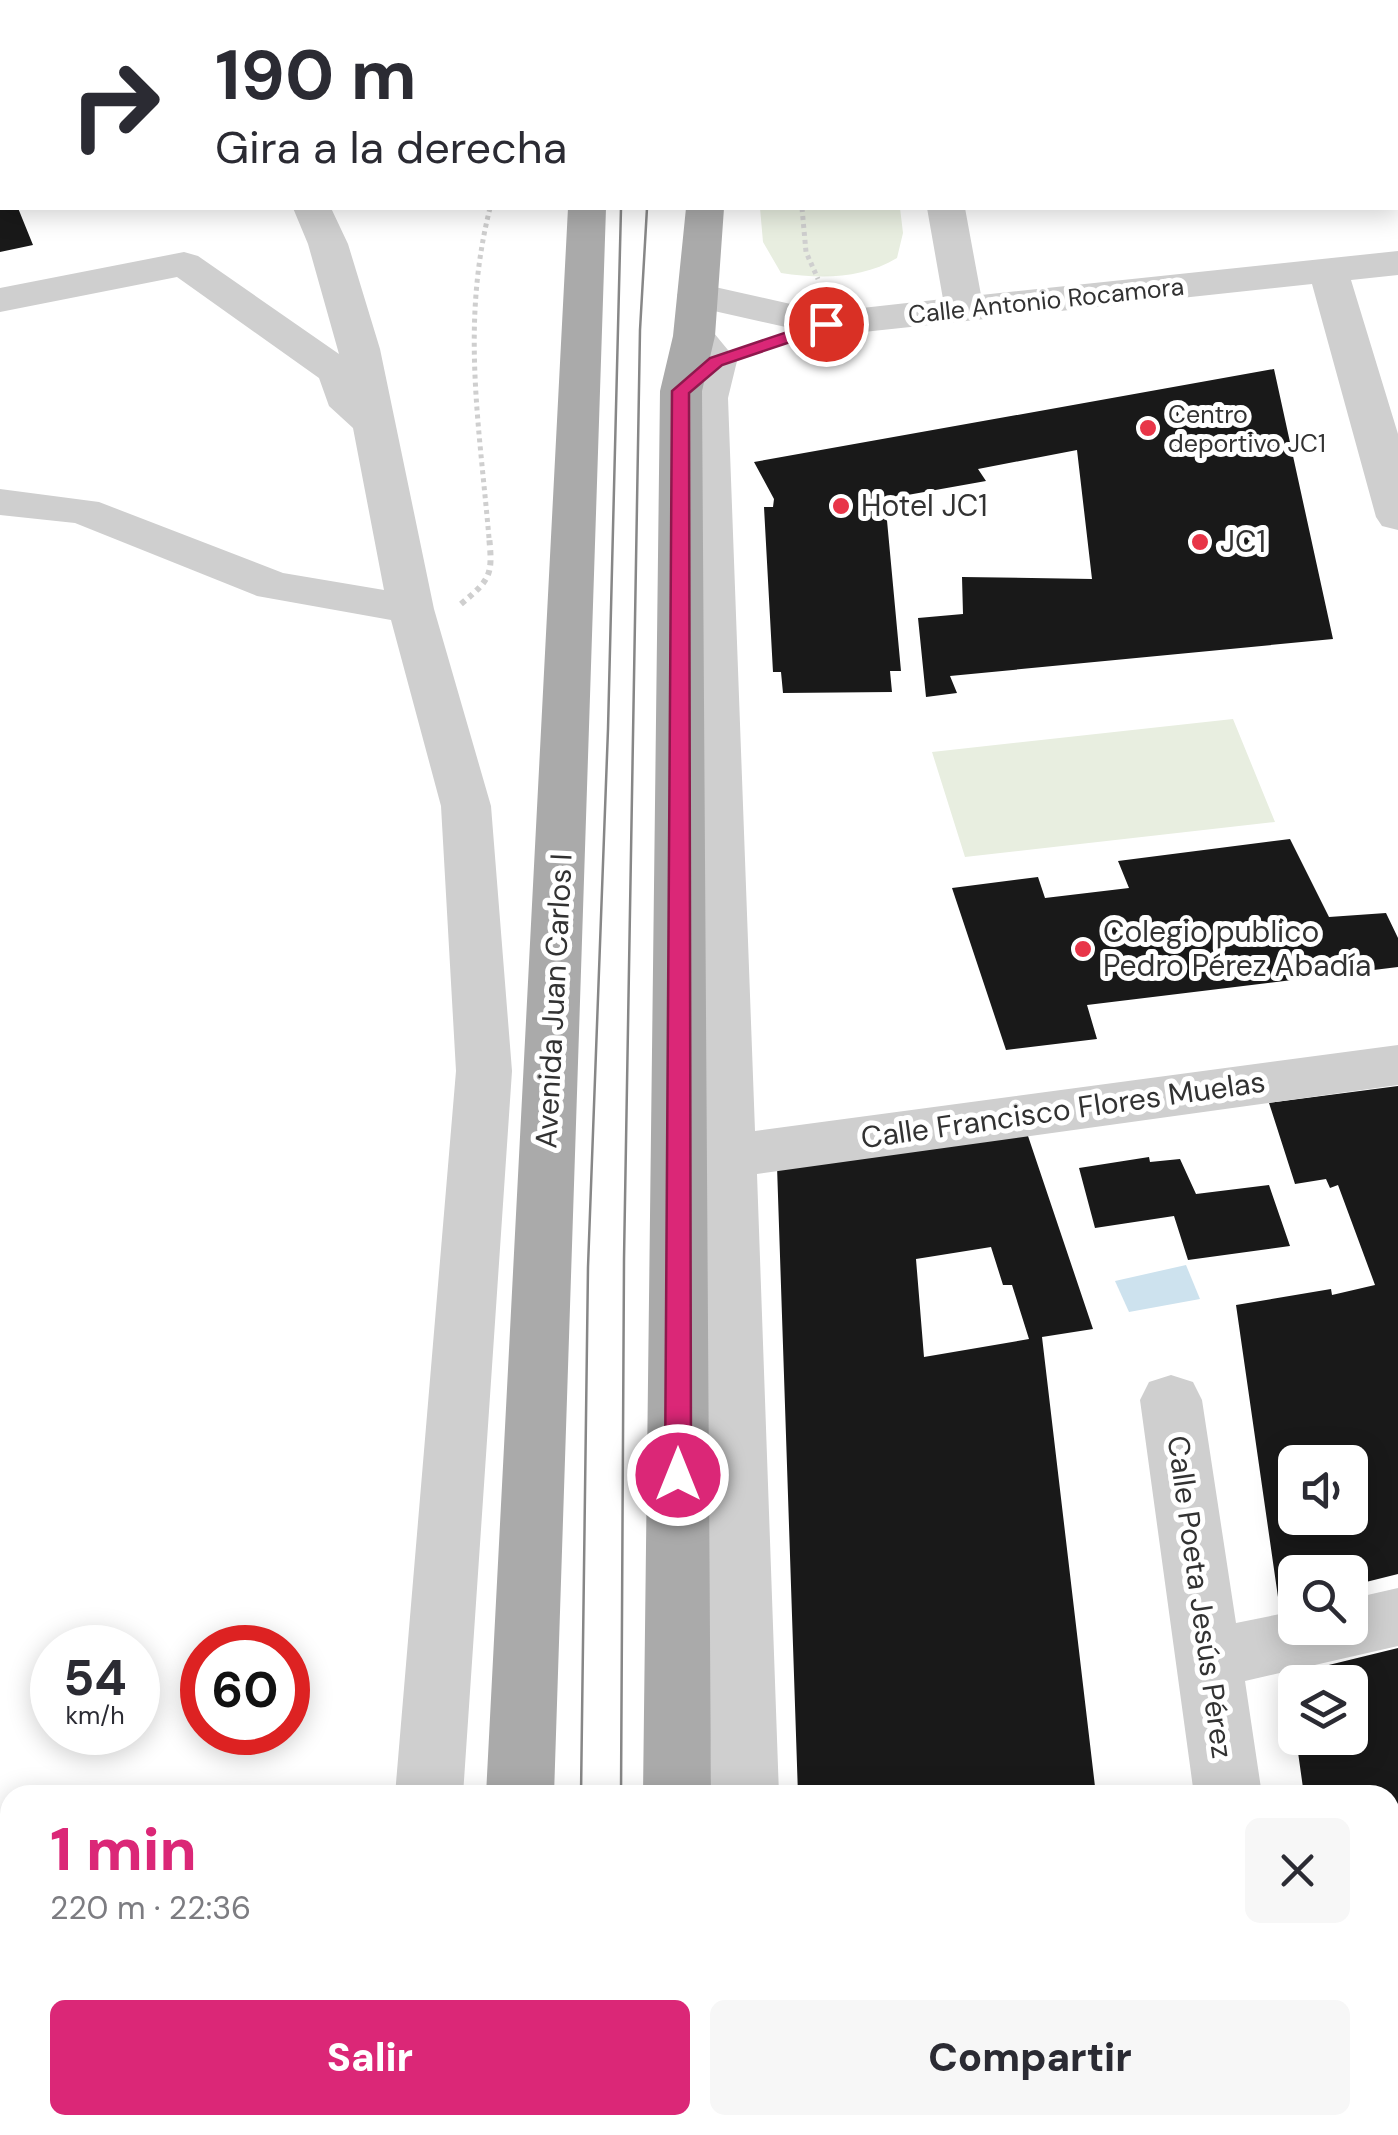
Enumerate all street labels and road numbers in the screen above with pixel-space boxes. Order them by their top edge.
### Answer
street label: Calle Antonio Rocamora [906,270,1186,331]
street label: Avenida Juan Carlos I [526,853,581,1149]
street label: Calle Francisco Flores Muelas [858,1062,1268,1157]
street label: Calle Poeta Jesús Pérez [1159,1433,1242,1761]

